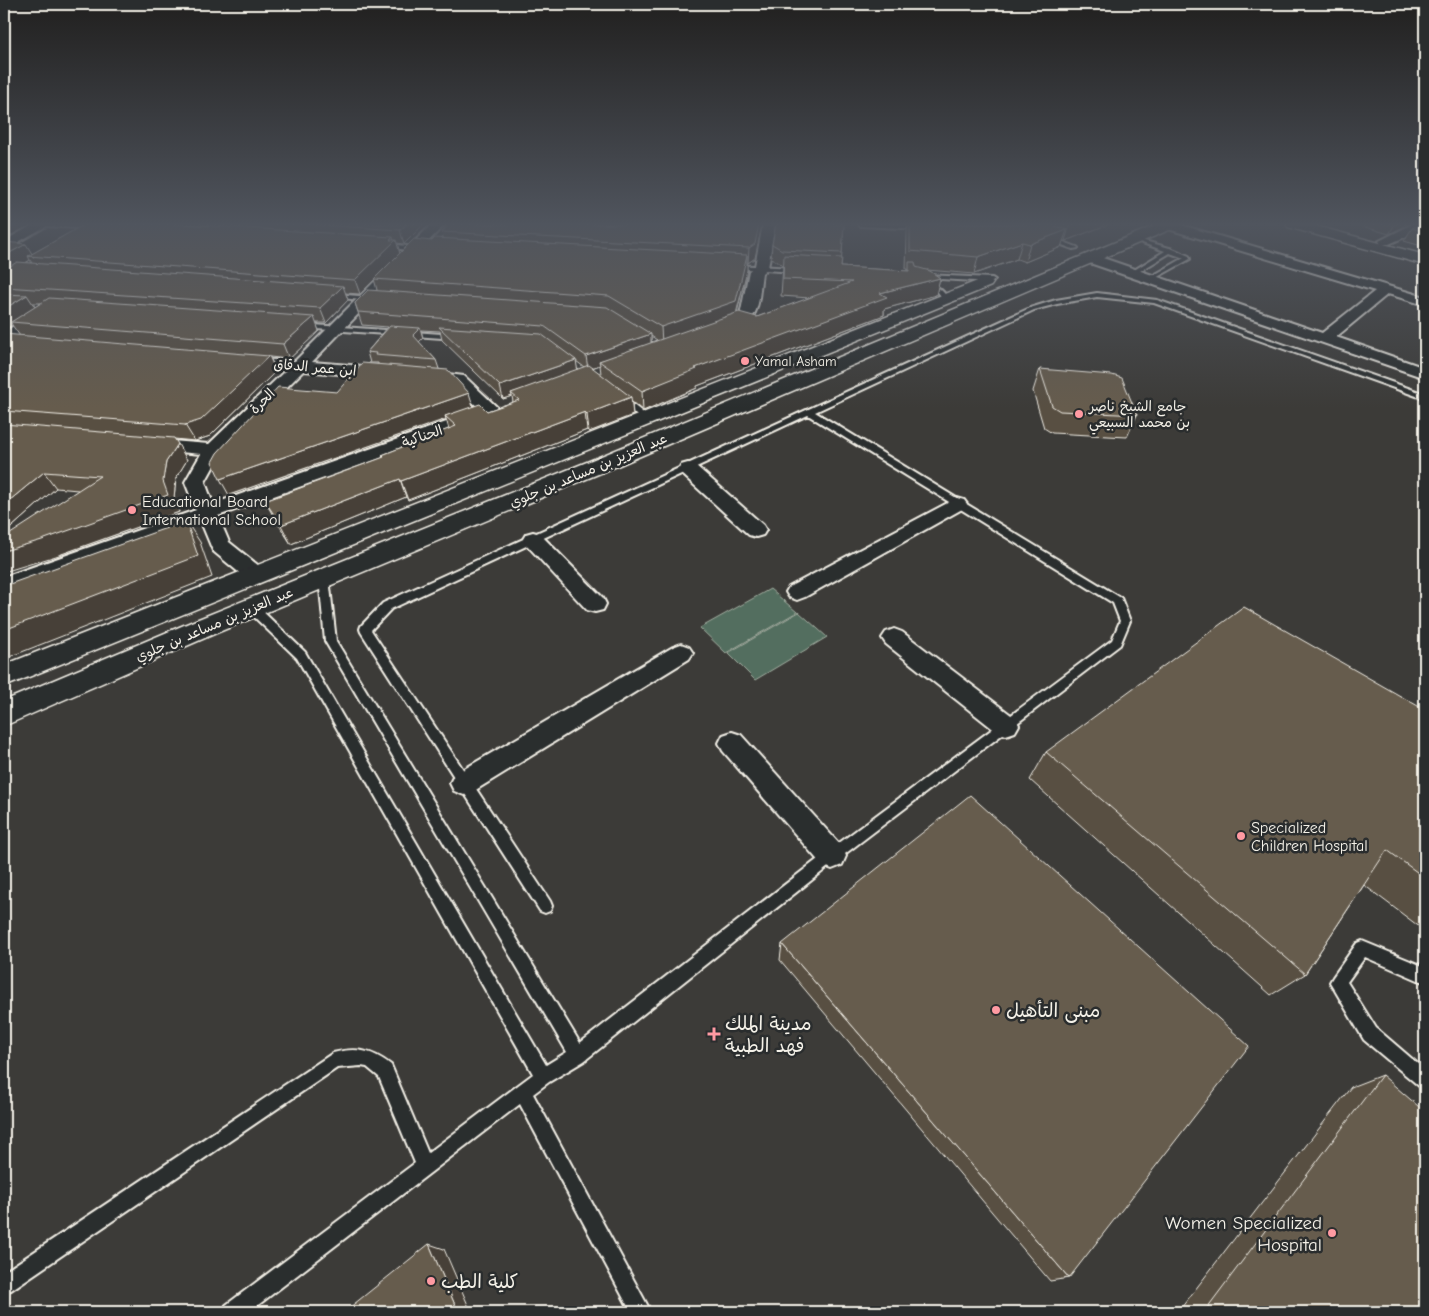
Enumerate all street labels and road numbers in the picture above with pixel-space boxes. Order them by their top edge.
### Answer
street label: ابن عمر الدقاق [273,355,357,380]
street label: الحرة [246,385,279,418]
street label: الحناكية [399,422,445,451]
street label: عبد العزيز بن مساعد بن جلوي [507,430,670,513]
street label: عبد العزيز بن مساعد بن جلوي [133,584,296,667]

